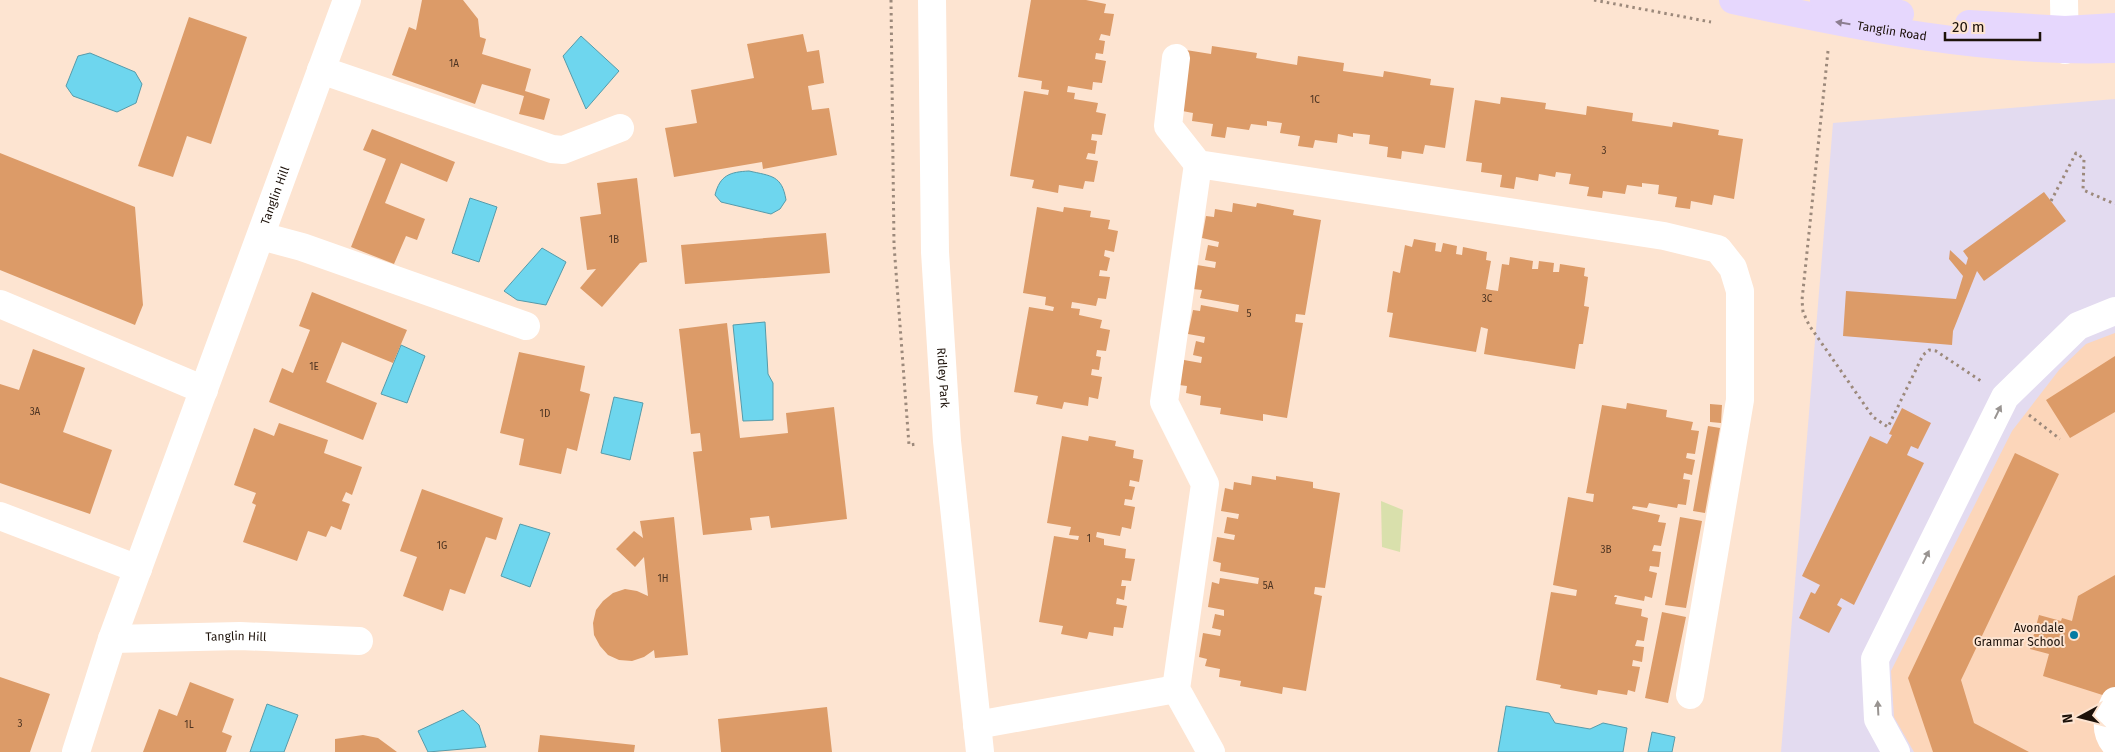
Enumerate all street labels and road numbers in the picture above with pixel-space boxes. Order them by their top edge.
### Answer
street label: Tanglin Road [1856,18,1928,44]
street label: Tanglin Hill [258,164,292,227]
street label: Ridley Park [934,347,952,409]
street label: Tanglin Hill [205,629,267,644]

